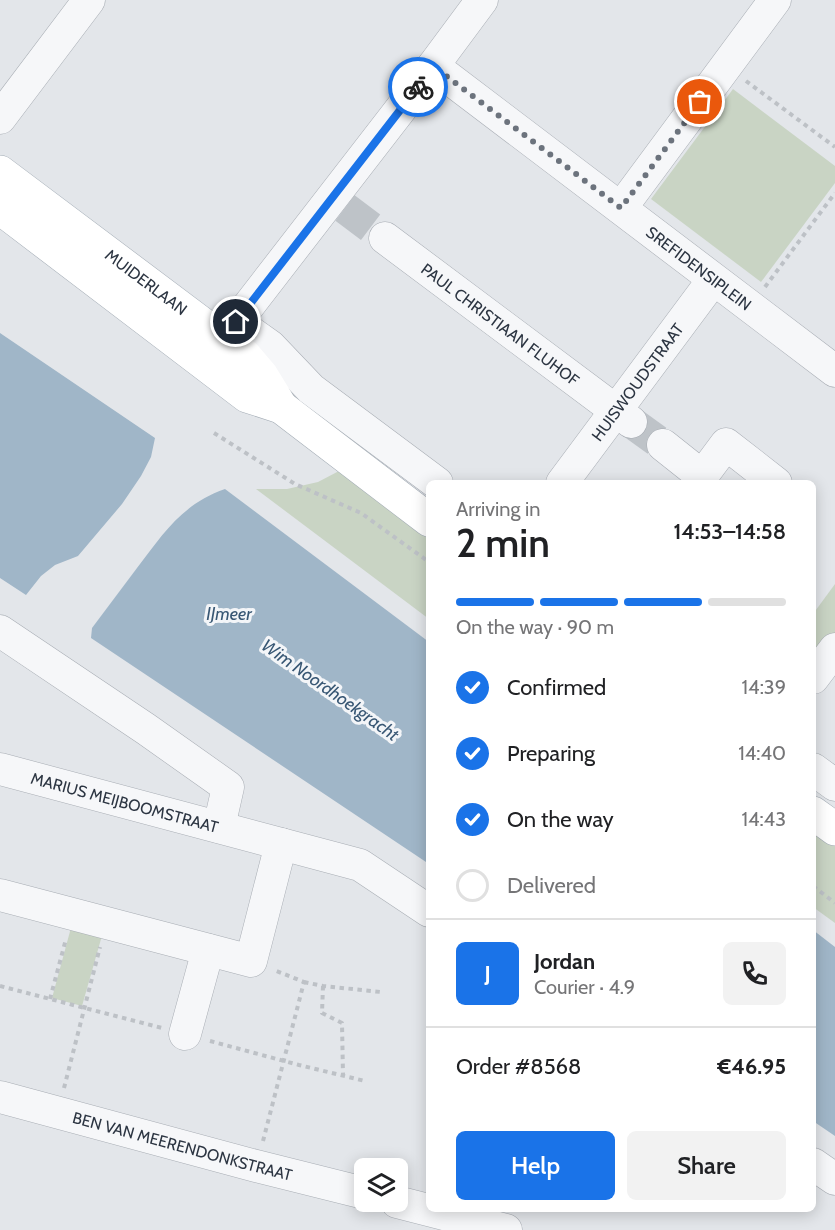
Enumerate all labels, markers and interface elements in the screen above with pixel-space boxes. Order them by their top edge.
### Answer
courier [388,57,448,117]
icon: bike [402,71,435,104]
pin [674,76,725,127]
icon: bag [683,85,716,118]
street label: SREFIDENSIPLEIN [642,223,755,314]
street label: MUIDERLAAN [101,245,191,319]
street label: PAUL CHRISTIAAN FLUHOF [417,259,583,390]
pin [210,296,261,347]
icon: home [219,305,252,338]
street label: HUISWOUDSTRAAT [588,319,688,445]
text: Arriving in [456,497,540,521]
text: 14:53–14:58 [674,518,786,545]
text: 2 min [456,519,550,567]
water label: IJmeer [206,603,253,625]
text: On the way · 90 m [456,615,614,639]
water label: Wim Noordhoekgracht [257,634,403,746]
icon: check [456,671,489,704]
text: Confirmed [507,674,606,701]
text: 14:39 [742,675,786,699]
icon: check [456,737,489,770]
text: Preparing [507,740,595,767]
text: 14:40 [738,741,786,765]
street label: MARIUS MEIJBOOMSTRAAT [29,769,221,837]
icon: check [456,803,489,836]
text: On the way [507,806,614,833]
text: 14:43 [741,807,786,831]
text: Delivered [507,872,596,899]
button: phone [723,942,786,1005]
text: Jordan [534,948,595,975]
text: J [484,960,491,987]
text: Courier · 4.9 [534,975,635,999]
text: Order #8568 [456,1053,581,1080]
text: €46.95 [717,1053,786,1080]
street label: BEN VAN MEERENDONKSTRAAT [70,1108,295,1185]
button: Help [456,1131,615,1200]
button: Share [627,1131,786,1200]
map controls [354,1158,408,1212]
button: layers [354,1158,408,1212]

